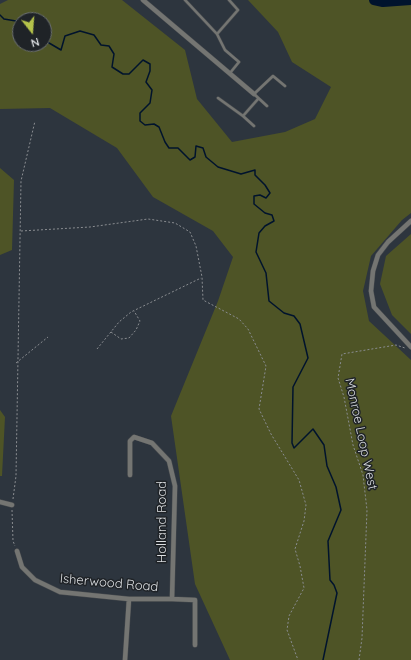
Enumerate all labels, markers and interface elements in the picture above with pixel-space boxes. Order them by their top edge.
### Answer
north arrow [12,12,52,52]
text: N [29,35,41,50]
street label: Monroe Loop West [342,377,380,491]
street label: Holland Road [154,481,170,563]
street label: Isherwood Road [59,571,159,595]

